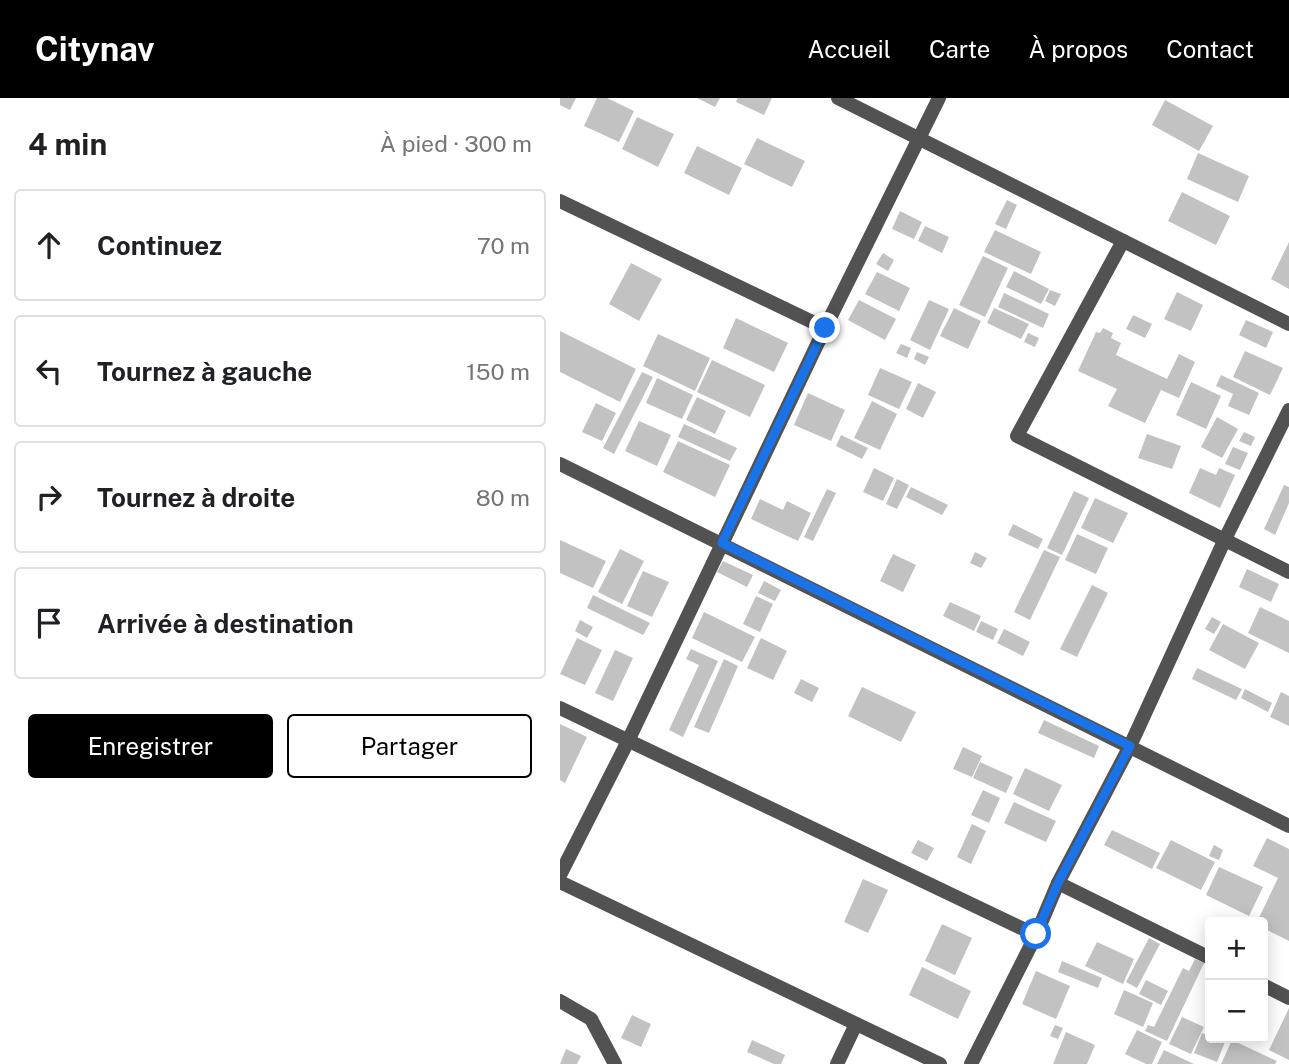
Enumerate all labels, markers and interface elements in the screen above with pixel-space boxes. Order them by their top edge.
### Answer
text: Citynav [35,30,155,68]
text: Accueil [808,35,891,63]
text: Carte [929,35,990,63]
text: À propos [1028,35,1128,63]
text: Contact [1166,35,1254,63]
text: 4 min [28,126,107,162]
text: À pied · 300 m [380,130,532,157]
icon: ahead [30,226,68,264]
text: Continuez [97,230,222,261]
text: 70 m [477,232,530,259]
route end [809,312,840,343]
icon: left [30,352,68,390]
text: Tournez à gauche [97,356,312,387]
text: 150 m [466,358,530,385]
icon: right [30,478,68,516]
text: Tournez à droite [97,482,295,513]
text: 80 m [476,484,530,511]
icon: arrive [30,604,68,642]
text: Arrivée à destination [97,608,354,639]
button: Enregistrer [28,714,273,778]
button: Partager [287,714,532,778]
map controls [1205,917,1268,1043]
button: + [1205,917,1268,980]
route start [1020,918,1051,949]
button: − [1205,980,1268,1043]

